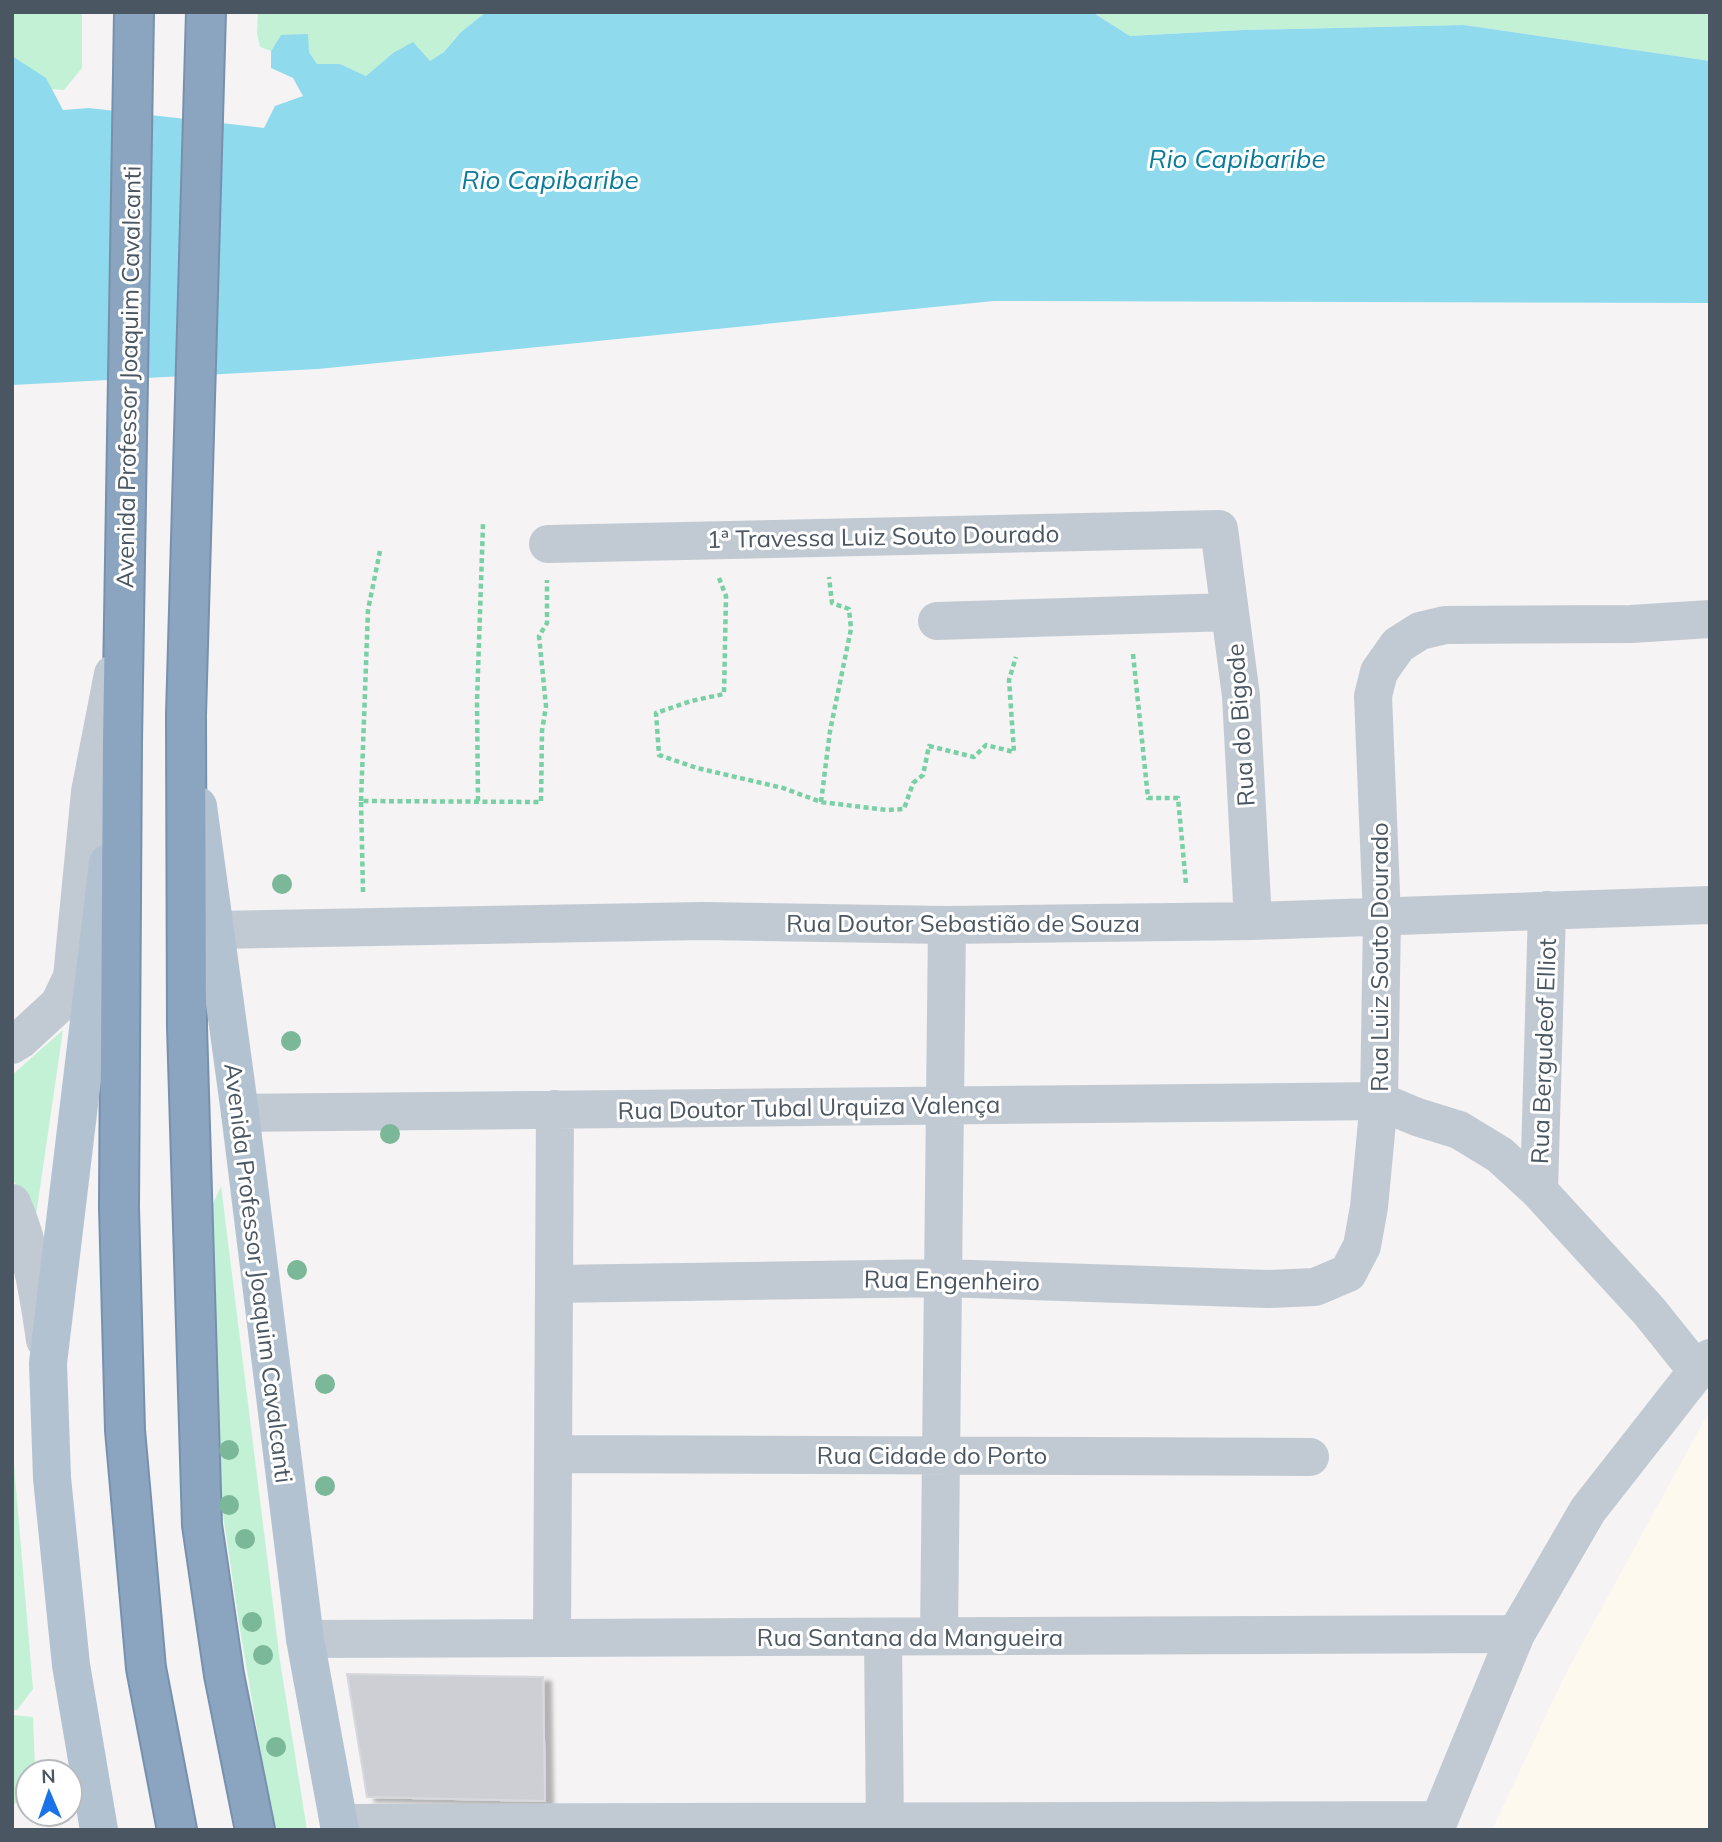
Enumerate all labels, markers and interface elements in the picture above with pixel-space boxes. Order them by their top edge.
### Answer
water label: Rio Capibaribe [1148,142,1326,175]
water label: Rio Capibaribe [461,163,639,196]
street label: Avenida Professor Joaquim Cavalcanti [109,165,147,589]
street label: 1ª Travessa Luiz Souto Dourado [706,518,1060,554]
street label: Rua do Bigode [1219,643,1261,807]
street label: Rua Luiz Souto Dourado [1364,822,1394,1092]
street label: Rua Doutor Sebastião de Souza [786,908,1140,938]
street label: Rua Bergudeof Elliot [1524,938,1562,1164]
street label: Avenida Professor Joaquim Cavalcanti [218,1061,300,1485]
street label: Rua Doutor Tubal Urquiza Valença [617,1089,1001,1125]
street label: Rua Engenheiro [864,1263,1040,1297]
street label: Rua Cidade do Porto [817,1440,1047,1470]
street label: Rua Santana da Mangueira [757,1622,1063,1652]
north arrow [14,1758,84,1828]
text: N [41,1764,56,1788]

